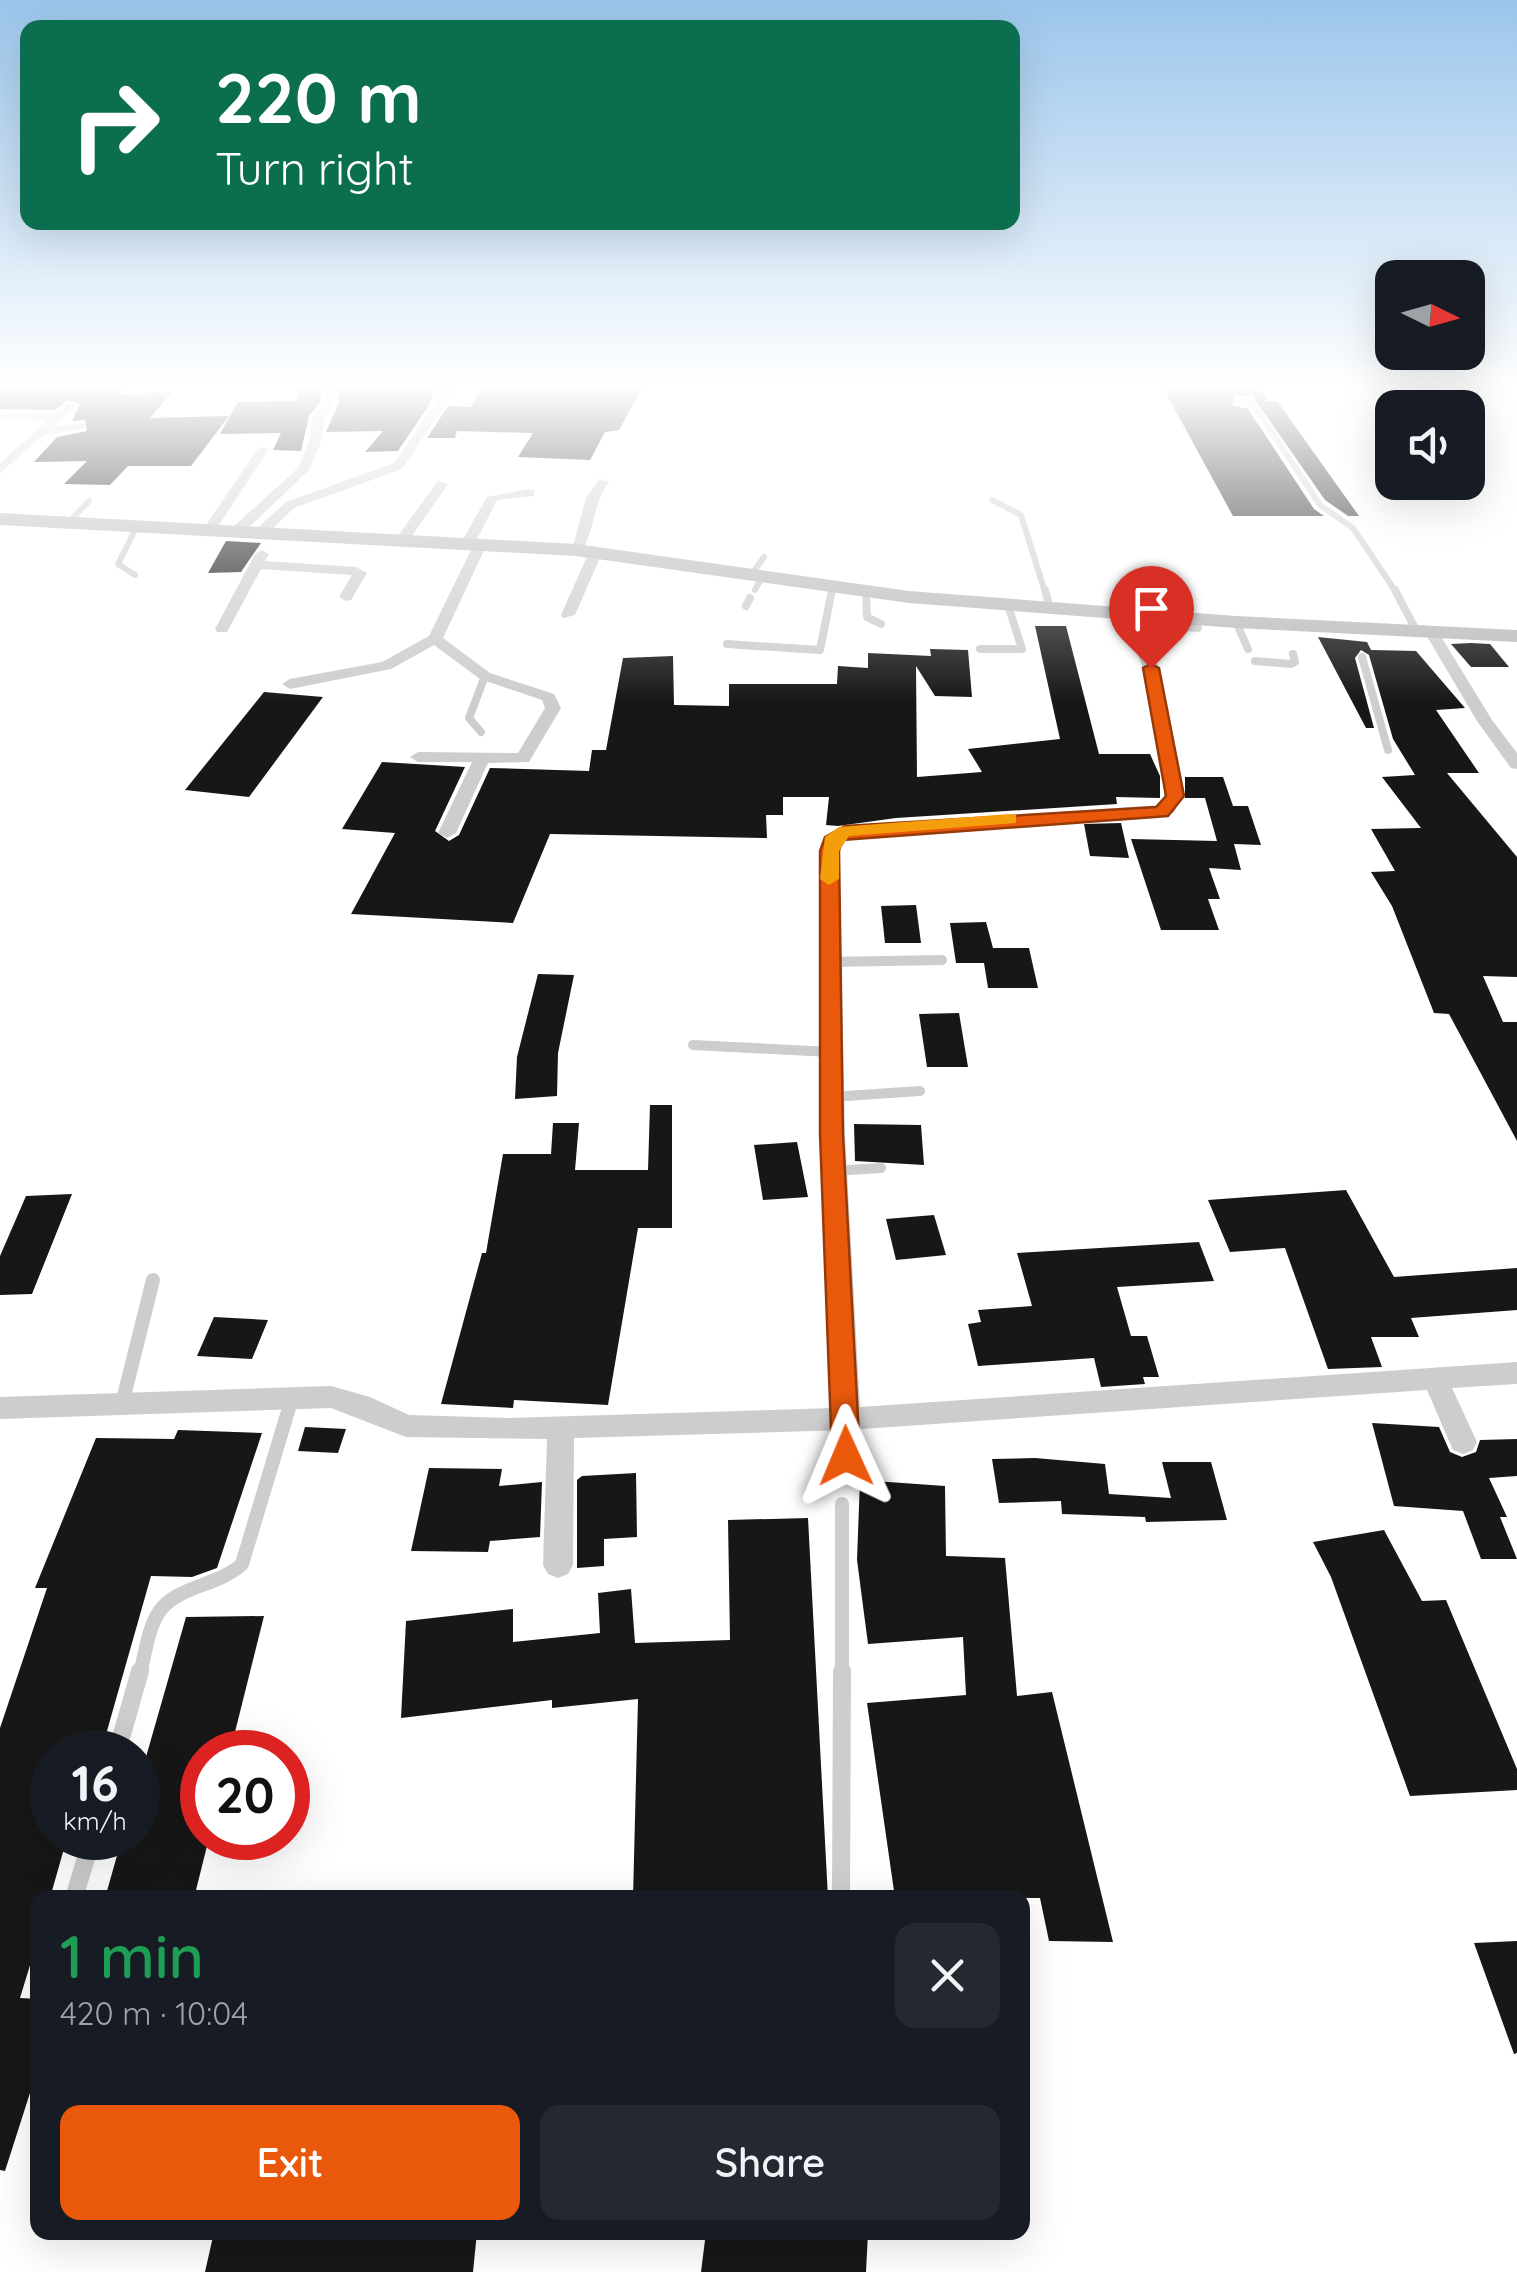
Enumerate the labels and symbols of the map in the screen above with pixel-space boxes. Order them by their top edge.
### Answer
north arrow [1375,260,1485,370]
pin [1109,566,1194,669]
position arrow [794,1404,898,1508]
speed limit sign: 20 [180,1730,310,1860]

